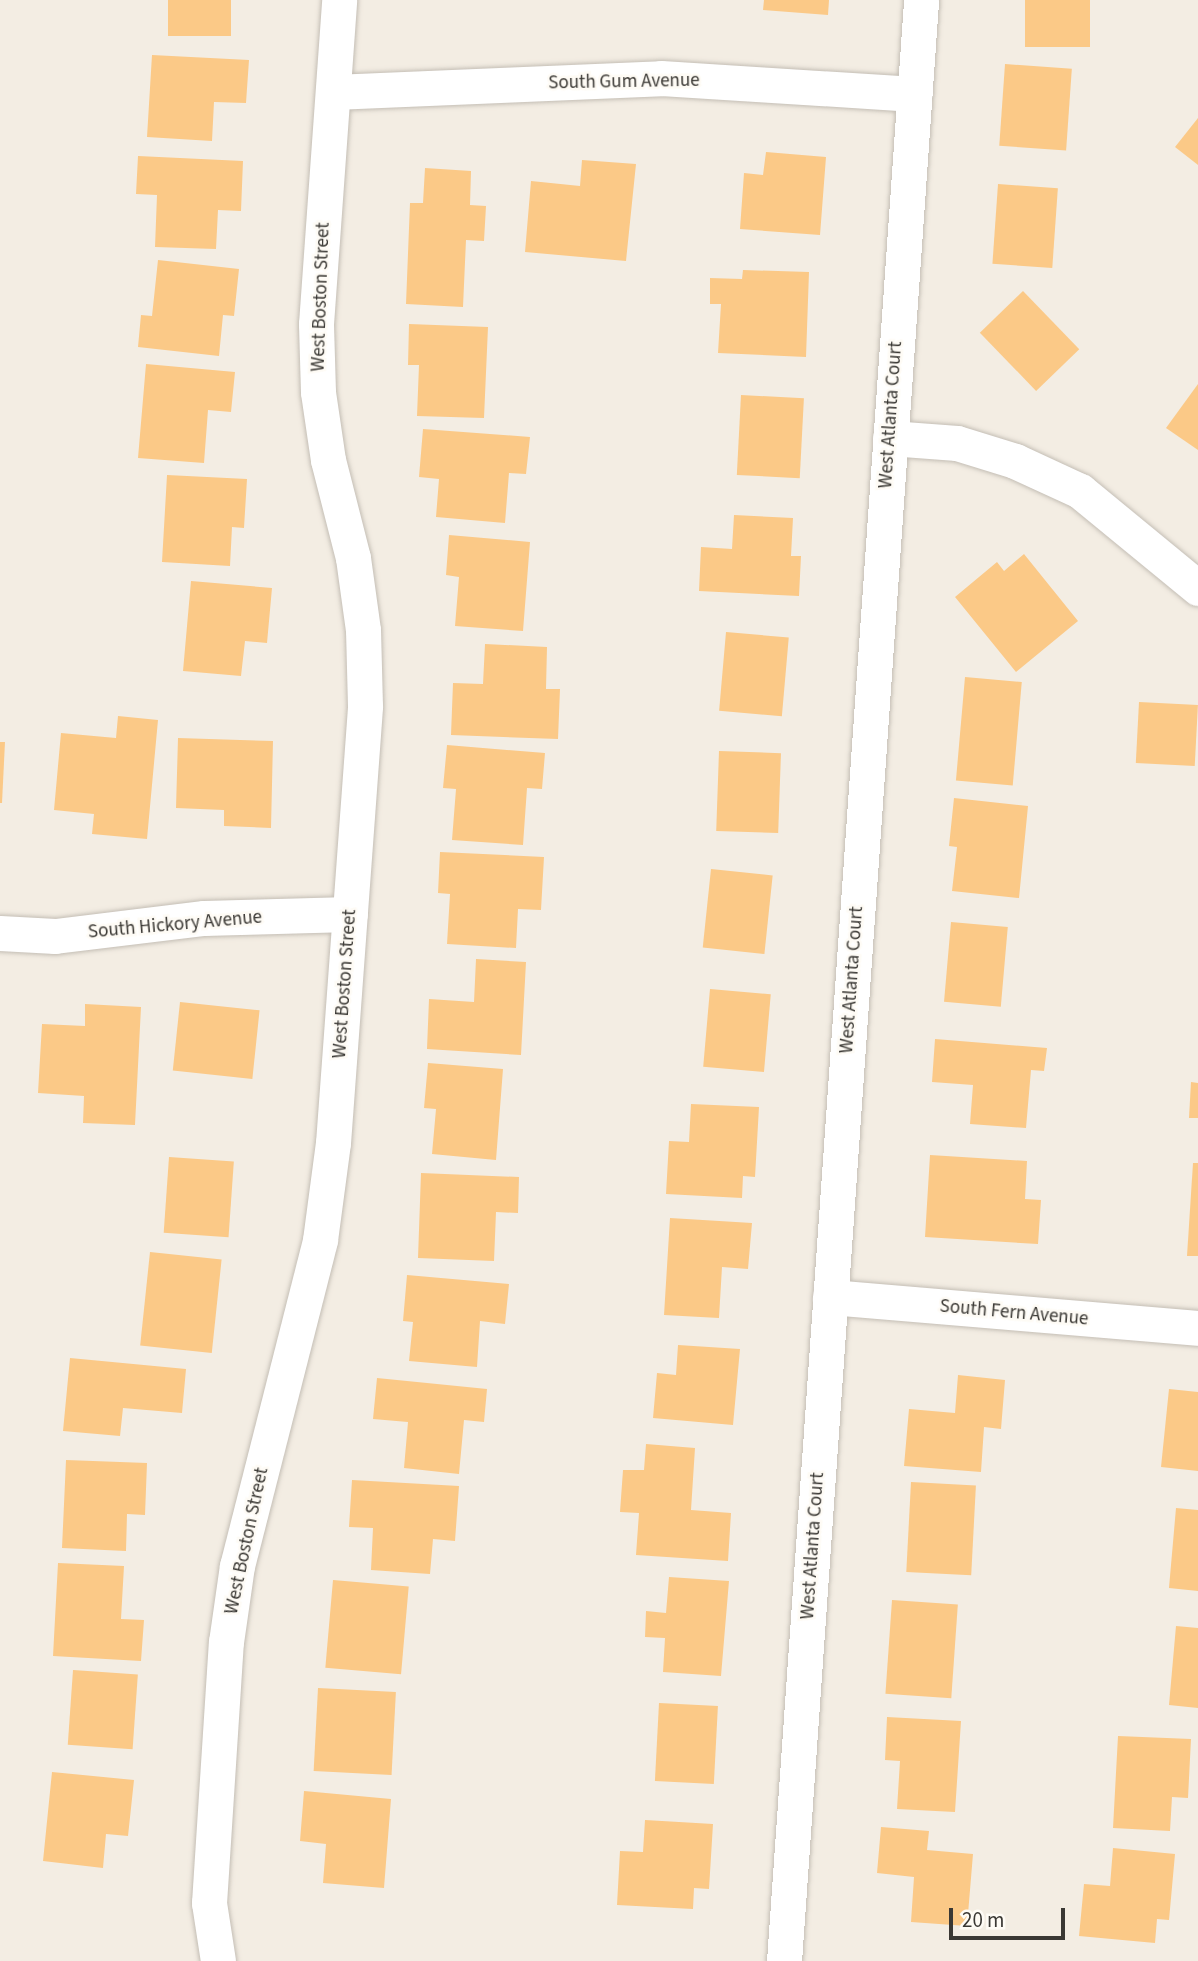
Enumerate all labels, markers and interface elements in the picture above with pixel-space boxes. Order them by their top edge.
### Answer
street label: South Gum Avenue [548,69,700,95]
street label: West Boston Street [307,222,335,372]
street label: West Atlanta Court [874,341,908,489]
street label: South Hickory Avenue [87,906,263,944]
street label: West Atlanta Court [835,906,869,1054]
street label: West Boston Street [328,909,362,1059]
street label: South Fern Avenue [939,1295,1089,1331]
street label: West Boston Street [220,1466,274,1616]
street label: West Atlanta Court [796,1472,830,1620]
scale bar [953,1895,1068,1939]
text: 20 m [962,1905,1004,1935]

